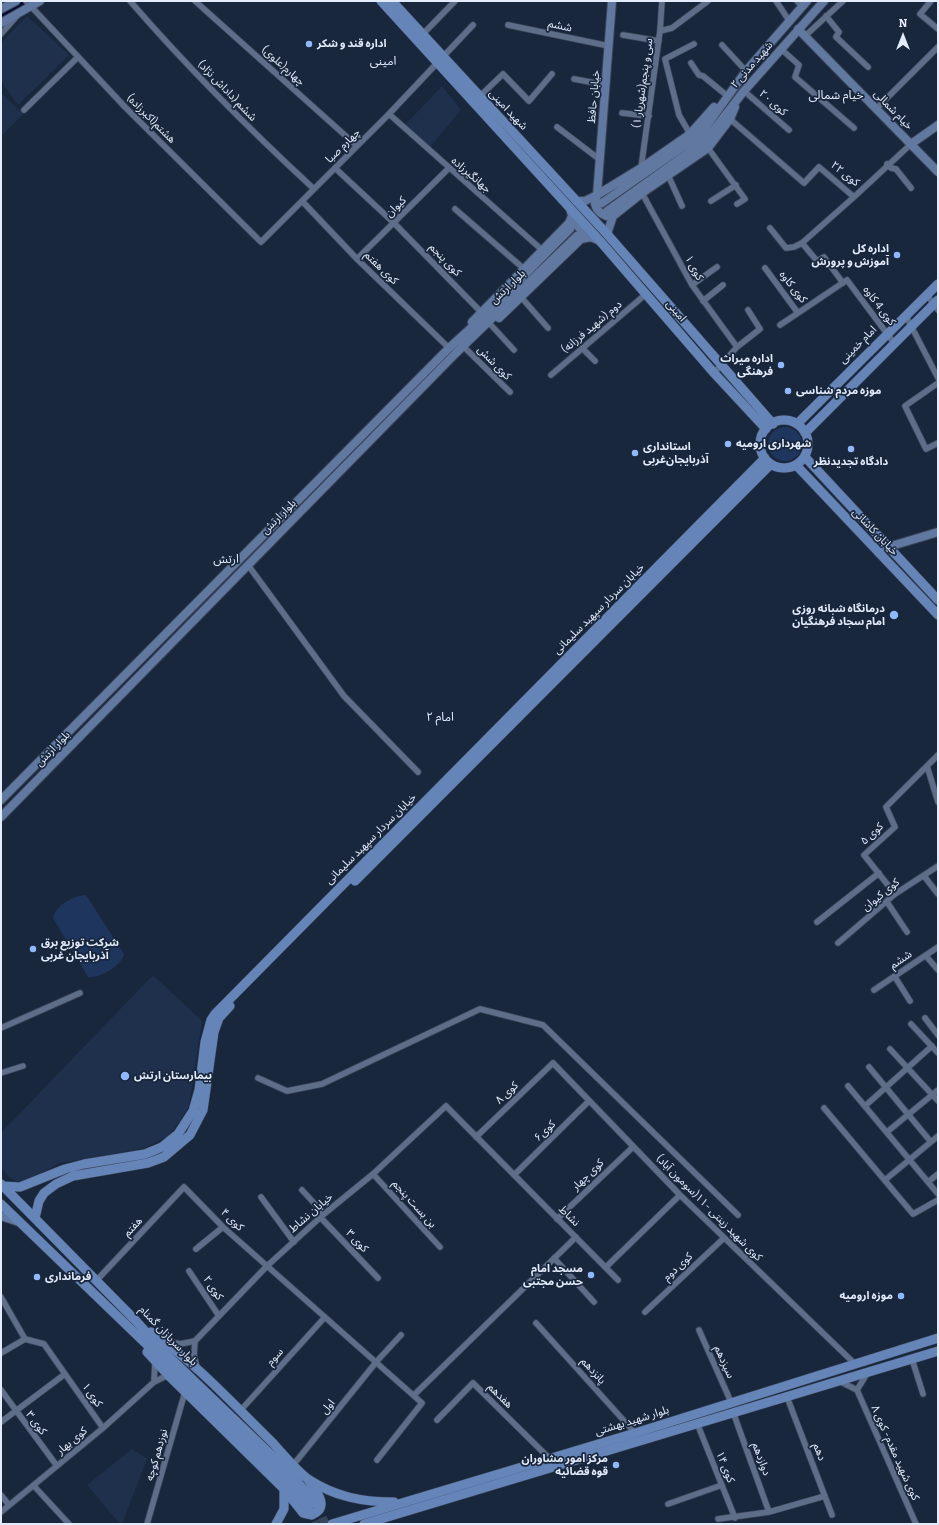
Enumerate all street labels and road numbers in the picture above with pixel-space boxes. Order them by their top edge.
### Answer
street label: ششم [547,17,573,35]
street label: سی و پنجم(شهریار ۱) [630,37,656,129]
street label: شهید مدنی ۲ [728,39,776,91]
street label: چهارم(علوی) [259,43,307,89]
street label: ششم (داداش نژاد) [195,58,259,124]
street label: خیابان حافظ [585,70,603,124]
street label: شهید امینی [486,87,530,133]
street label: کوی ۲۰ [756,87,790,119]
street label: خیام شمالی [871,87,915,133]
street label: هشتم(اکبرزاده) [124,92,178,146]
street label: چهارم صبا [323,126,363,166]
street label: جهانگیرزاده [448,154,494,196]
street label: کوی ۲۲ [828,159,862,189]
street label: کیوان [383,194,409,220]
street label: کوی پنجم [426,241,464,279]
street label: کوی هفتم [361,249,401,287]
street label: کوی ۱ [682,253,706,283]
street label: بلوار ارتش [488,267,528,307]
street label: کوی کاوه [776,268,810,306]
street label: کوی 4 کاوه [860,284,898,328]
street label: امینی [663,297,689,325]
street label: دوم (شهید فرزانه) [559,298,625,356]
street label: امام خمینی [836,323,880,367]
street label: کوی شش [474,343,514,383]
street label: بلوار ارتش [259,497,299,537]
street label: خیابان کاشانی [849,506,901,558]
street label: خیابان سردار سپهبد سلیمانی [551,561,647,657]
street label: بلوار ارتش [33,729,73,769]
street label: خیابان سردار سپهبد سلیمانی [323,791,419,887]
street label: کوی ۵ [858,820,886,848]
street label: کوی کیوان [860,876,902,914]
street label: ششم [887,948,915,972]
street label: کوی ۸ [493,1079,521,1107]
street label: کوی۶ [532,1118,558,1144]
street label: کوی شهید زینتی -۱۱(سومون آباد) [653,1152,765,1264]
street label: کوی چهار [569,1157,607,1193]
street label: بن بست پنجم [389,1177,439,1231]
street label: خیابان نشاط [286,1190,336,1236]
street label: نشاط [556,1203,582,1229]
street label: کوی ۴ [218,1206,246,1234]
street label: هفتم [121,1214,145,1240]
street label: کوی ۳ [343,1227,371,1255]
street label: کوی دوم [660,1250,696,1284]
street label: کوی ۲ [200,1273,226,1303]
street label: بلوار سربازان گمنام [136,1303,200,1369]
street label: سیزدهم [711,1344,737,1380]
street label: سوم [264,1345,286,1369]
street label: پانزدهم [578,1355,608,1387]
street label: کوی ۱ [79,1380,105,1410]
street label: هفدهم [485,1381,515,1411]
street label: اول [318,1397,338,1417]
street label: بلوار شهید بهشتی [593,1403,671,1439]
street label: کوی شهید مقدم- کوی ۸ [868,1403,922,1503]
street label: کوی ۳ [23,1408,49,1438]
street label: کوی بهار [54,1424,90,1458]
street label: نوزدهم کوچه [143,1428,171,1482]
street label: دوازدهم [749,1441,773,1477]
street label: دهم [810,1441,828,1463]
street label: کوی ۱۴ [713,1449,737,1485]

